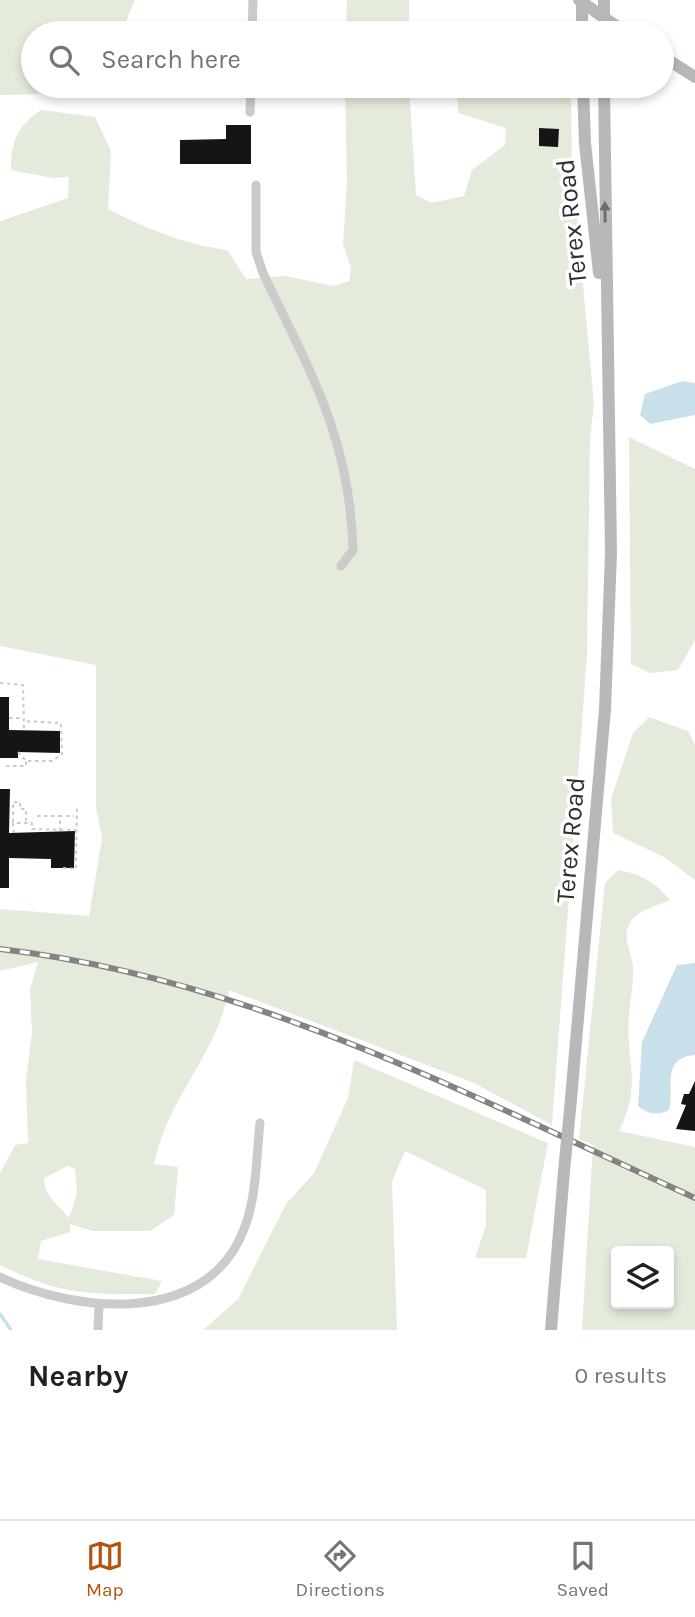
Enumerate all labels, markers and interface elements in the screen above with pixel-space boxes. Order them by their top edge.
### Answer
search box [21,21,674,98]
icon: search [45,41,83,79]
text: Search here [101,44,241,75]
street label: Terex Road [549,157,594,286]
one-way arrow [600,201,611,223]
street label: Terex Road [550,776,591,904]
map controls [611,1246,674,1309]
button: layers [611,1246,674,1309]
text: Nearby [28,1358,128,1394]
text: 0 results [575,1362,667,1389]
tab: Map [86,1537,124,1601]
tab: Directions [296,1537,385,1601]
tab: Saved [557,1537,609,1601]

